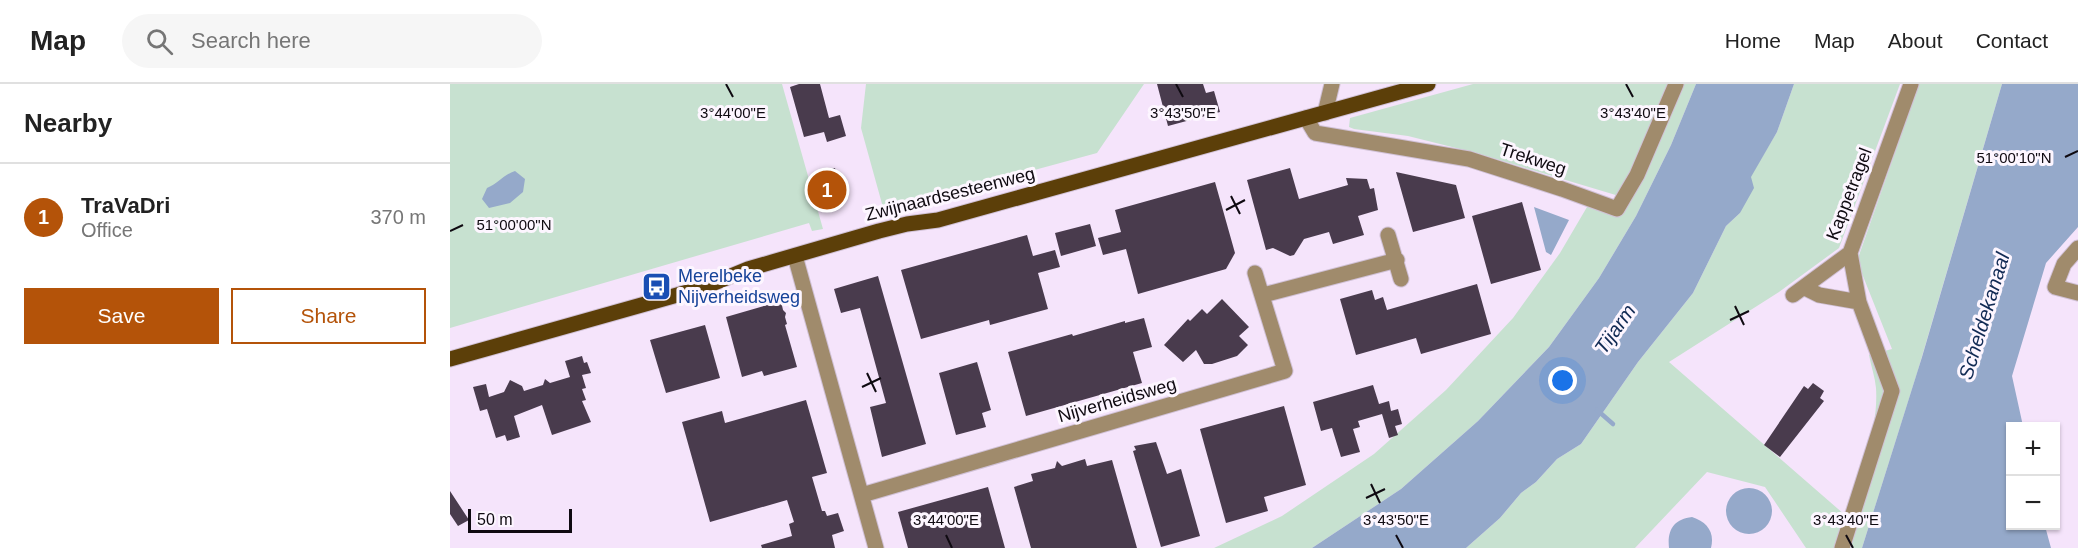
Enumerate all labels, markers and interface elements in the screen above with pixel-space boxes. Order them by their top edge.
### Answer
search box [122,14,542,68]
text: Map [30,25,86,56]
icon: search [143,25,176,58]
text: Search here [191,28,311,53]
text: Home [1725,29,1781,52]
text: Map [1814,29,1855,52]
text: About [1888,29,1943,52]
text: Contact [1976,29,2048,52]
text: 3°44'00"E [700,104,766,121]
text: 3°43'50"E [1150,104,1216,121]
text: 3°43'40"E [1600,104,1666,121]
text: Nearby [24,108,112,138]
street label: Trekweg [1497,139,1569,179]
street label: Kappetragel [1822,145,1876,243]
text: 51°00'10"N [1976,149,2052,166]
street label: Zwijnaardsesteenweg [863,163,1037,225]
pin: 1 [808,168,847,212]
text: TraVaDri [81,193,170,218]
text: 1 [38,206,49,228]
text: 370 m [370,206,426,228]
text: 51°00'00"N [476,216,552,233]
text: Office [81,219,133,241]
water label: Scheldekanaal [1954,250,2014,382]
place label: Merelbeke Nijverheidsweg [678,266,800,307]
bus stop icon: Merelbeke Nijverheidsweg [641,270,673,302]
button: Save [24,288,219,344]
button: Share [231,288,426,344]
water label: Tijarm [1590,300,1640,358]
your location [1548,366,1577,395]
street label: Nijverheidsweg [1056,374,1178,426]
map controls [2006,422,2060,530]
button: + [2006,422,2060,476]
button: − [2006,476,2060,530]
scale bar [468,506,572,534]
text: 50 m [477,511,513,528]
text: 3°44'00"E [913,511,979,528]
text: 3°43'50"E [1363,511,1429,528]
text: 3°43'40"E [1813,511,1879,528]

